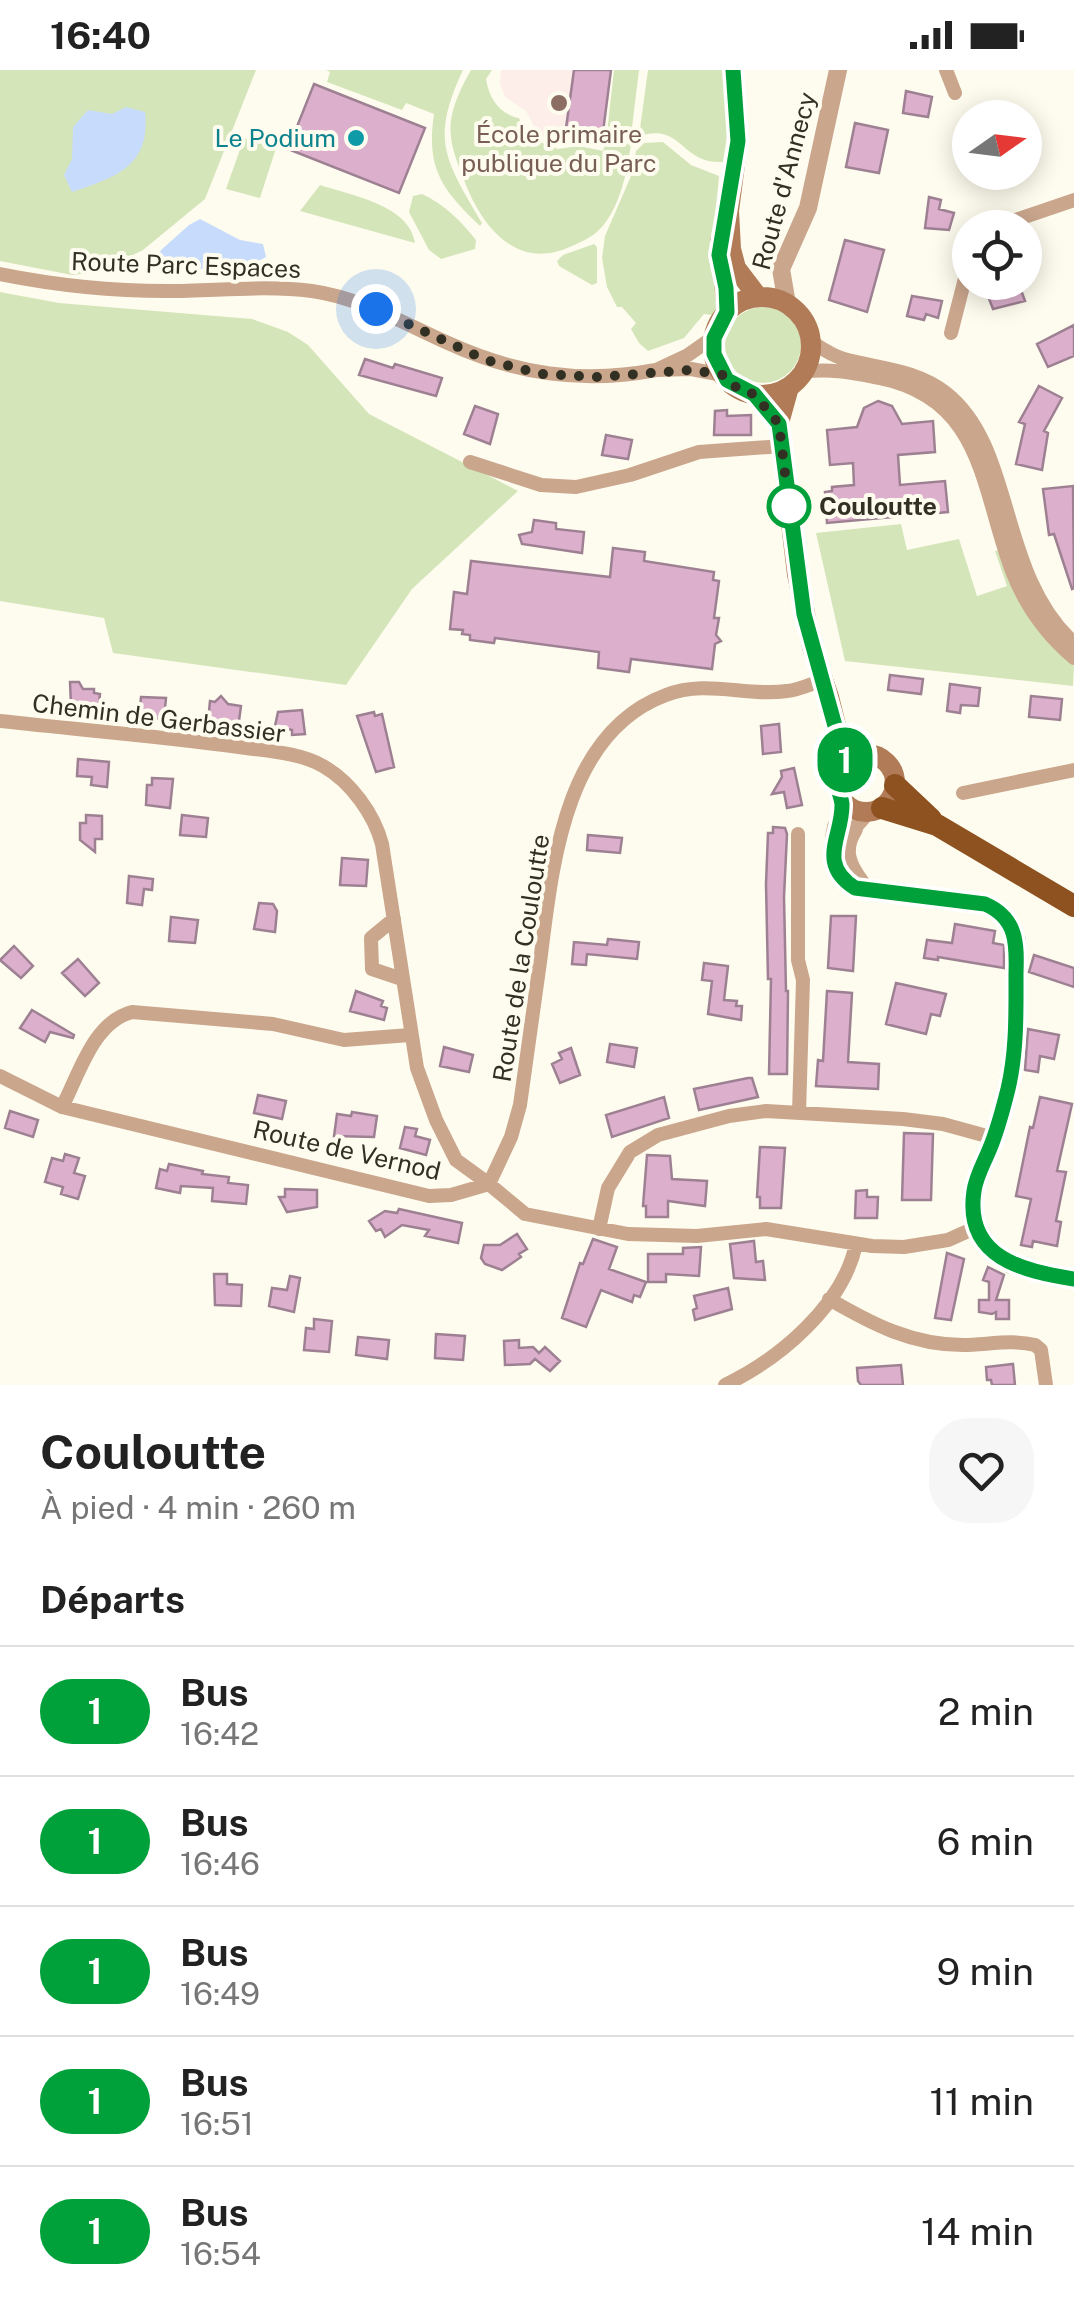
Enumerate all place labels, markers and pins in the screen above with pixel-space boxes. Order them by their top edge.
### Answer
marker: École primaire publique du Parc [548,92,570,114]
place label: École primaire publique du Parc [461,119,657,178]
place label: Le Podium [215,123,336,153]
marker: Le Podium [345,127,367,149]
marker: Couloutte [768,485,810,527]
place label: Couloutte [819,491,937,521]

